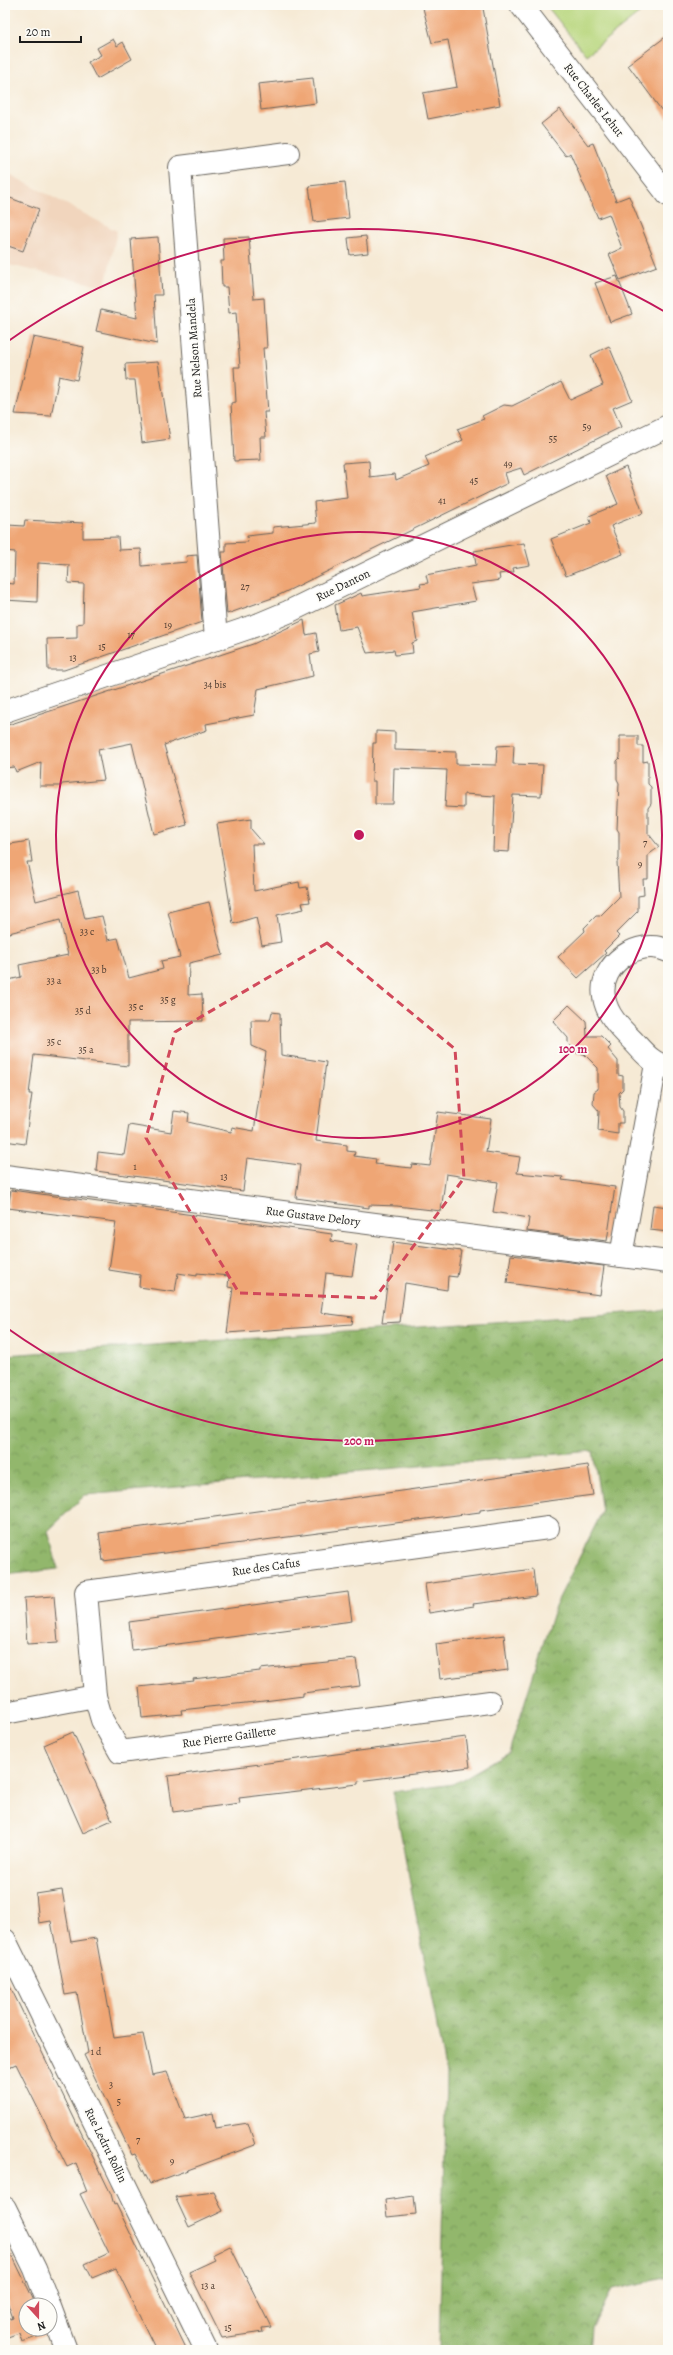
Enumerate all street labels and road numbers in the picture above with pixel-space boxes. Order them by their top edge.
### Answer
street label: Rue Charles Lehut [560,60,628,140]
street label: Rue Nelson Mandela [182,297,205,399]
street label: Rue Danton [313,565,373,605]
street label: Rue Gustave Delory [265,1202,362,1230]
street label: Rue des Cafus [231,1554,301,1580]
street label: Rue Pierre Gaillette [181,1722,277,1752]
street label: Rue Ledru Rollin [81,2105,131,2185]

